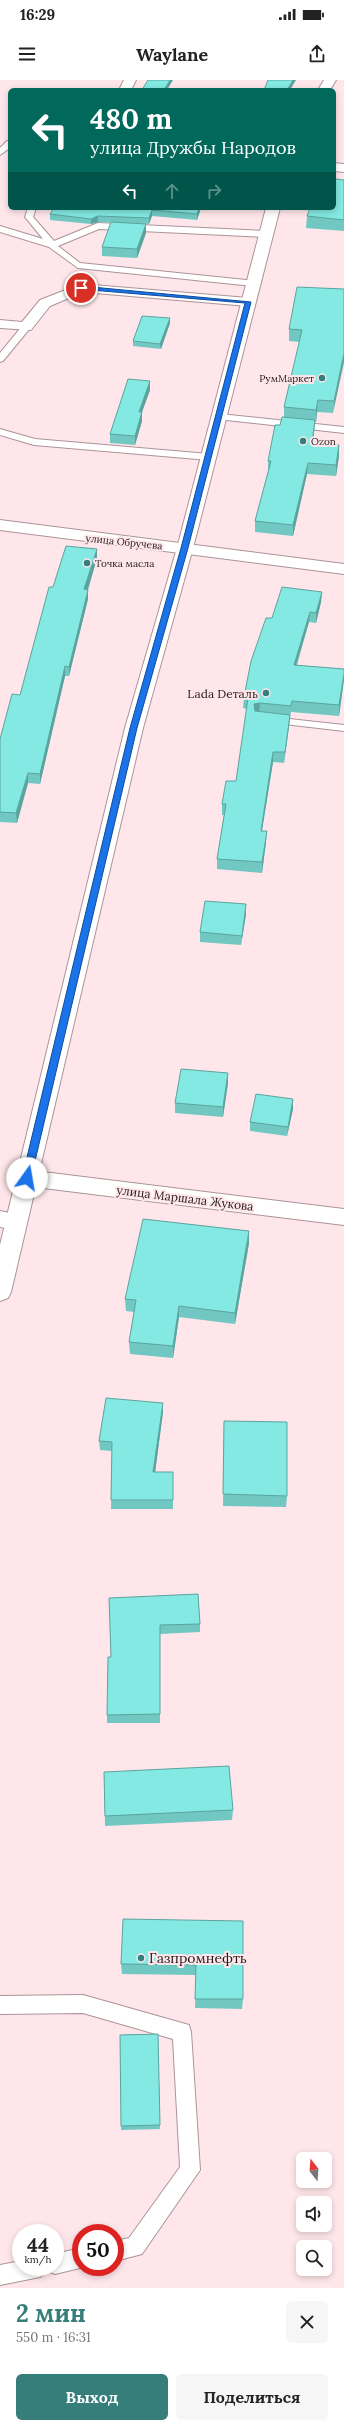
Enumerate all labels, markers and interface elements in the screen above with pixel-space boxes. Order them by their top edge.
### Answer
text: 16:29 [20,5,55,24]
icon: menu [16,43,38,65]
text: Waylane [136,43,208,66]
icon: share [306,43,328,65]
text: 480 m [90,101,172,137]
icon: left [24,104,76,156]
text: улица Дружбы Народов [90,136,296,159]
icon: left [119,180,141,202]
icon: ahead [161,180,183,202]
icon: right [203,180,225,202]
pin [64,271,98,305]
icon: arrive [70,277,92,299]
place label: РумМаркет [259,372,314,385]
marker: РумМаркет [317,373,327,383]
place label: Ozon [311,435,336,448]
marker: Ozon [298,436,308,446]
street label: улица Обручева [85,531,163,553]
place label: Точка масла [95,557,154,570]
marker: Точка масла [82,558,92,568]
place label: Lada Dеталь [187,686,258,701]
marker: Lada Dеталь [261,688,271,698]
position arrow [6,1157,48,1199]
street label: улица Маршала Жукова [116,1182,254,1214]
place label: Газпромнефть [149,1949,247,1967]
marker: Газпромнефть [136,1953,146,1963]
north arrow [296,2152,332,2188]
map controls [296,2152,332,2276]
button: sound [296,2196,332,2232]
speed limit sign: 50 [72,2224,124,2276]
text: 44 [27,2232,49,2257]
button: search [296,2240,332,2276]
text: km/h [24,2253,52,2266]
text: 2 мин [16,2298,86,2329]
button: close [286,2301,328,2343]
text: 550 m · 16:31 [16,2329,91,2346]
button: Выход [16,2374,168,2420]
button: Поделиться [176,2374,328,2420]

